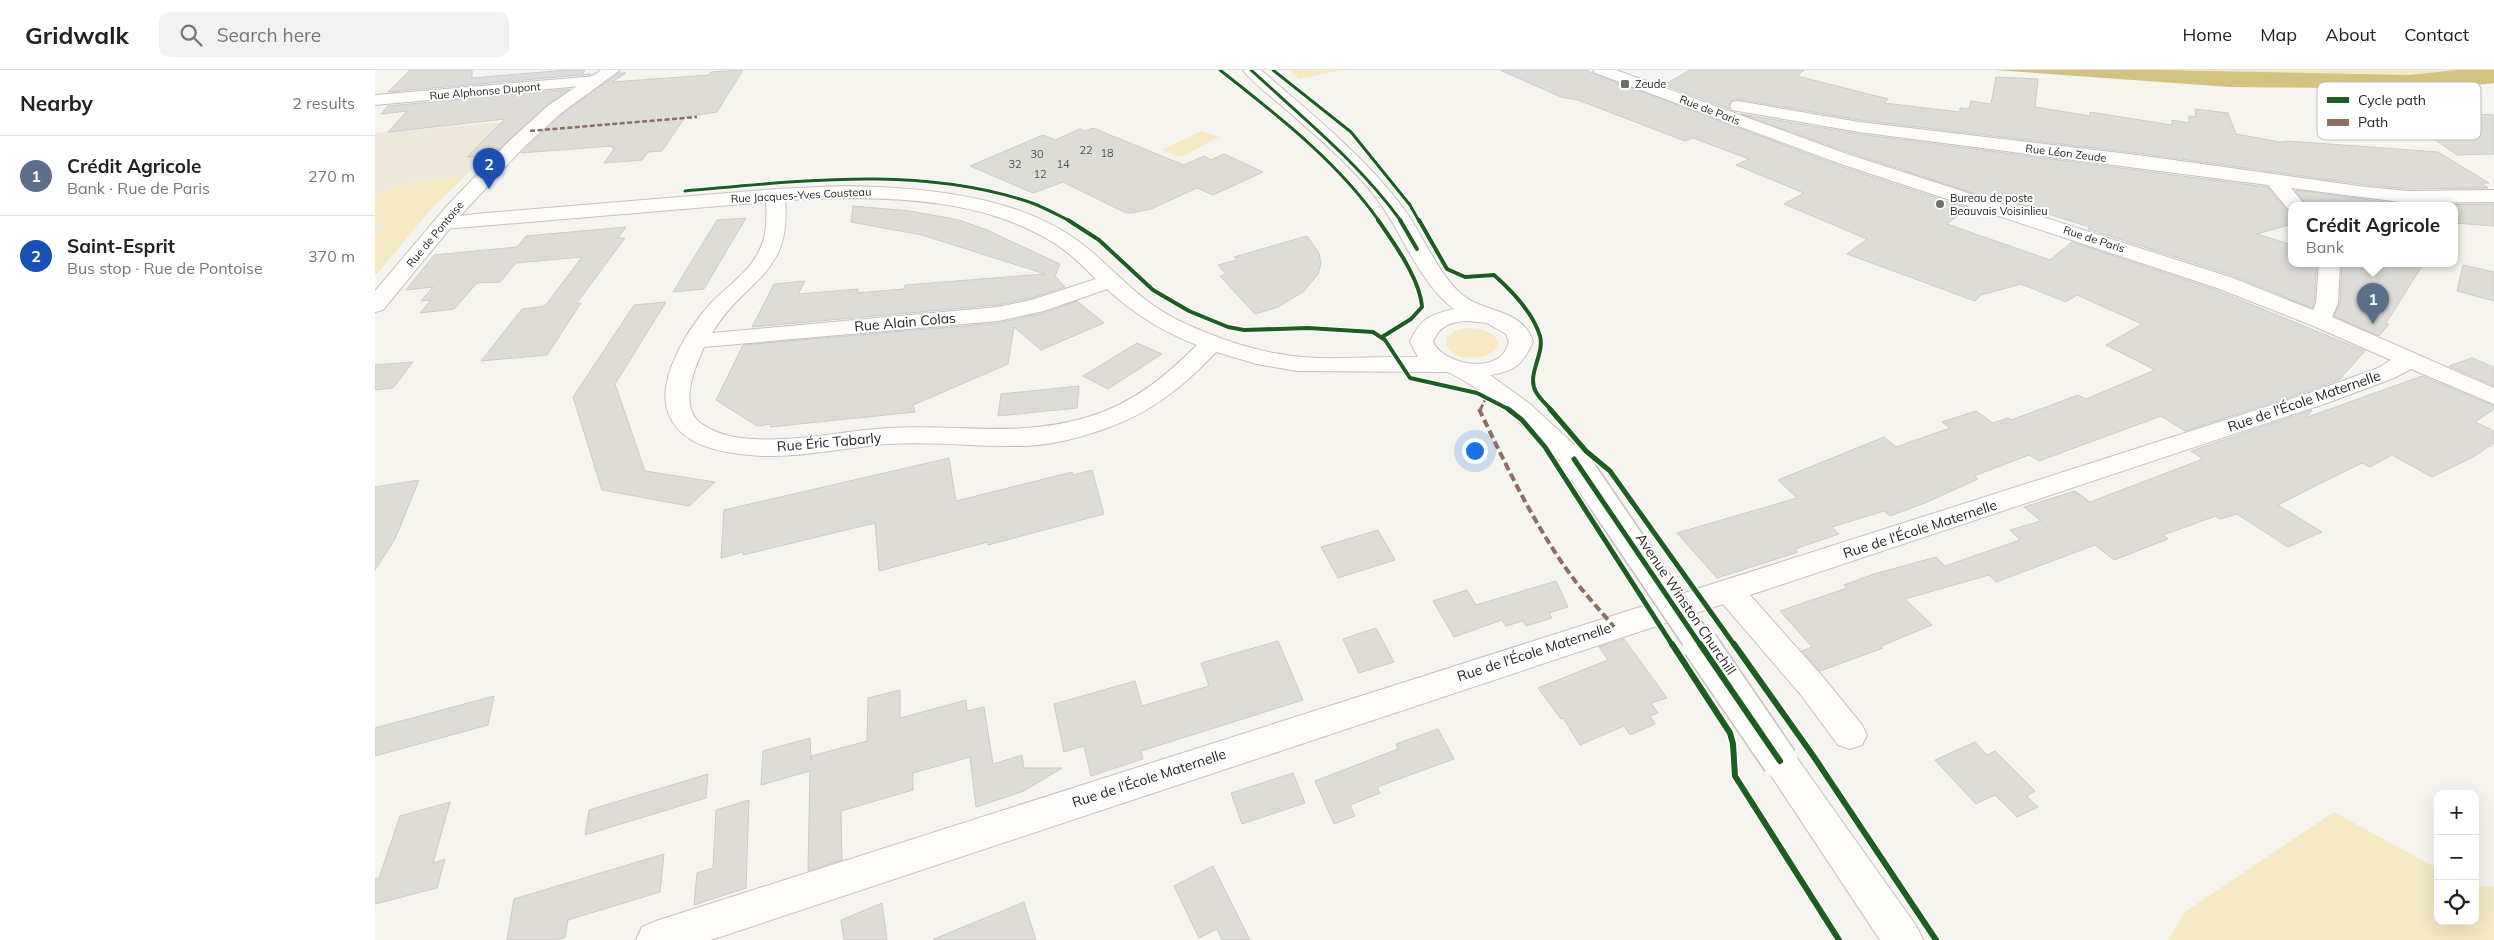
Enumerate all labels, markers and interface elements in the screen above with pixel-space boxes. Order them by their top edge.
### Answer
search box [159,12,509,57]
text: Gridwalk [25,20,129,50]
icon: search [177,21,205,49]
text: Search here [217,23,321,47]
text: Home [2182,23,2232,46]
text: Map [2260,23,2297,46]
text: About [2325,23,2376,46]
text: Contact [2404,23,2469,46]
place label: Zeude [1635,77,1666,91]
marker: Zeude [1619,78,1631,90]
street label: Rue Alphonse Dupont [429,79,541,103]
legend [2317,82,2481,140]
text: Nearby [20,90,93,116]
text: Cycle path [2358,91,2426,109]
street label: Rue de Paris [1678,92,1742,128]
text: 2 results [292,93,355,113]
text: Path [2358,113,2388,131]
street label: Rue Léon Zeude [2025,141,2107,165]
house number: 22 [1079,143,1093,157]
house number: 18 [1100,146,1114,160]
house number: 30 [1030,147,1044,161]
pin: 2 [473,148,505,189]
text: Crédit Agricole [67,154,201,178]
house number: 32 [1008,157,1022,171]
house number: 14 [1056,157,1070,171]
text: 1 [31,166,41,186]
text: 270 m [308,166,355,186]
house number: 12 [1033,167,1047,181]
text: Bank · Rue de Paris [67,178,210,198]
street label: Rue Jacques-Yves Cousteau [730,184,872,206]
place label: Bureau de poste Beauvais Voisinlieu [1950,191,2048,218]
street label: Rue de Pontoise [403,198,467,270]
marker: Bureau de poste Beauvais Voisinlieu [1934,198,1946,210]
popup [2288,202,2458,267]
text: Crédit Agricole [2306,213,2440,237]
street label: Rue de Paris [2061,222,2127,256]
text: Saint-Esprit [67,234,175,258]
text: Bank [2306,237,2344,257]
text: 2 [31,246,41,266]
text: 370 m [308,246,355,266]
text: Bus stop · Rue de Pontoise [67,258,263,278]
pin: 1 [2357,283,2389,324]
street label: Rue Alain Colas [853,309,957,335]
street label: Rue de l'École Maternelle [2225,366,2383,436]
street label: Rue Éric Tabarly [776,428,882,456]
your location [1462,438,1488,464]
street label: Rue de l'École Maternelle [1841,496,1999,562]
street label: Avenue Winston Churchill [1632,530,1740,678]
street label: Rue de l'École Maternelle [1455,619,1613,685]
street label: Rue de l'École Maternelle [1070,745,1228,811]
map controls [2434,790,2479,925]
button: + [2434,790,2479,835]
button: − [2434,835,2479,880]
button: locate [2434,880,2479,925]

